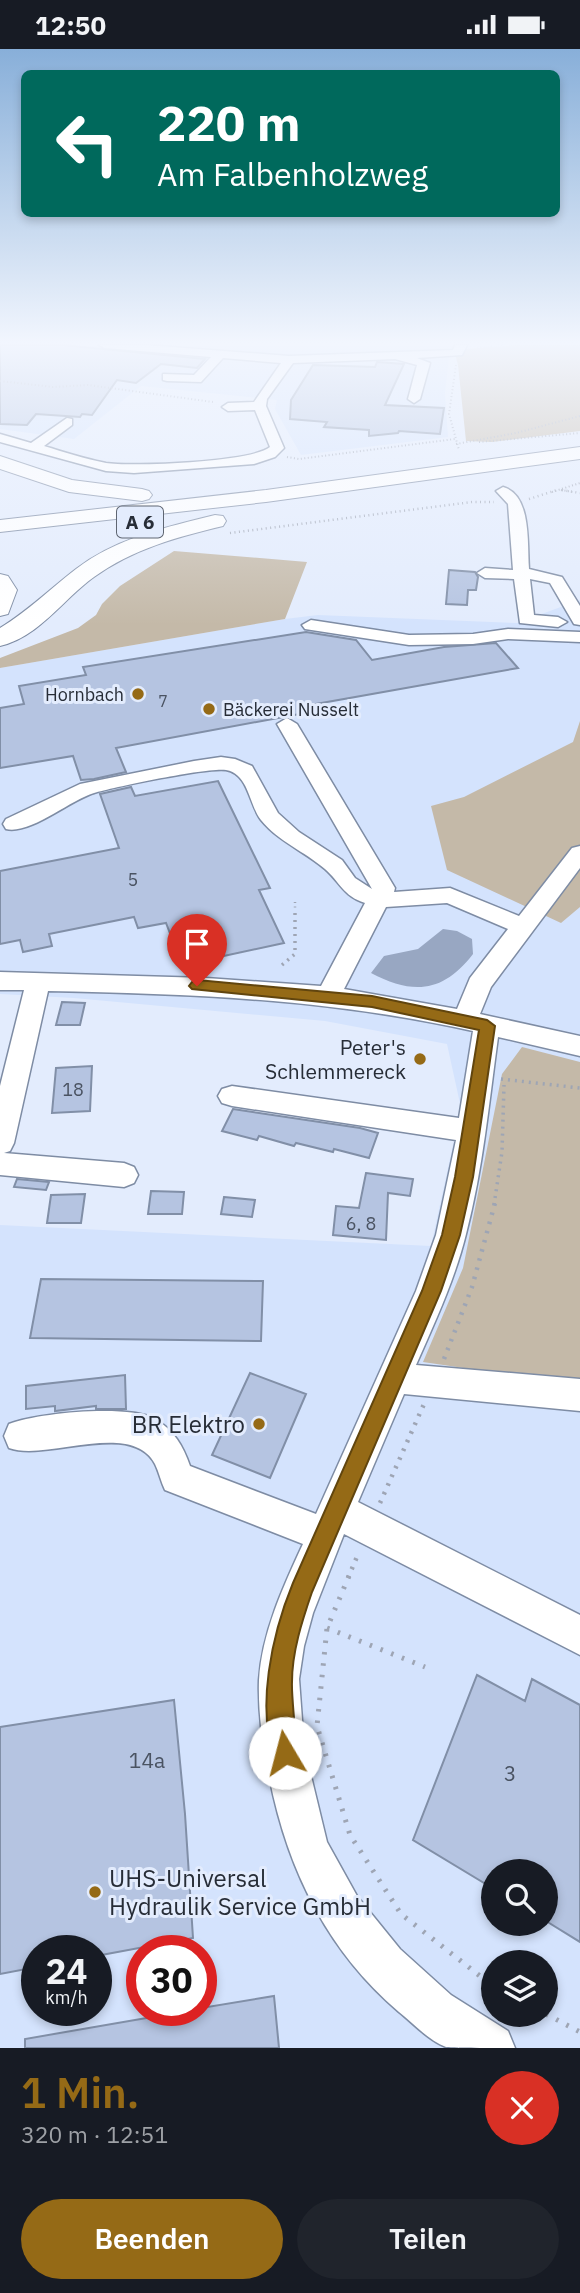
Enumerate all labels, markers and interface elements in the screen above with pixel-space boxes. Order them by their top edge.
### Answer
text: 12:50 [35,8,106,42]
text: 220 m [157,91,301,154]
icon: left [42,98,133,189]
text: Am Falbenholzweg [157,153,428,195]
road number: A 6 [117,507,163,537]
place label: Hornbach [45,683,124,706]
marker: Hornbach [130,686,146,702]
house number: 7 [158,691,168,711]
place label: Bäckerei Nusselt [223,698,359,721]
marker: Bäckerei Nusselt [201,701,217,717]
house number: 5 [128,868,138,891]
pin [167,914,227,986]
icon: arrive [178,925,216,963]
place label: Peter's Schlemmereck [265,1033,406,1085]
marker: Peter's Schlemmereck [412,1051,428,1067]
house number: 18 [62,1078,84,1101]
house number: 6, 8 [346,1212,376,1235]
place label: BR Elektro [132,1408,245,1440]
marker: BR Elektro [251,1416,267,1432]
position arrow [248,1716,322,1790]
house number: 14a [129,1746,165,1774]
house number: 3 [504,1759,516,1787]
map controls [481,1859,558,2027]
button: search [481,1859,558,1936]
place label: UHS-Universal Hydraulik Service GmbH [109,1862,371,1922]
marker: UHS-Universal Hydraulik Service GmbH [87,1884,103,1900]
speed limit sign: 30 [126,1935,217,2026]
text: 24 [45,1948,88,1994]
button: layers [481,1950,558,2027]
text: km/h [45,1986,88,2009]
text: 1 Min. [21,2065,139,2120]
button: close [485,2071,559,2145]
text: 320 m · 12:51 [21,2119,168,2149]
button: Beenden [21,2199,283,2279]
button: Teilen [297,2199,559,2279]

